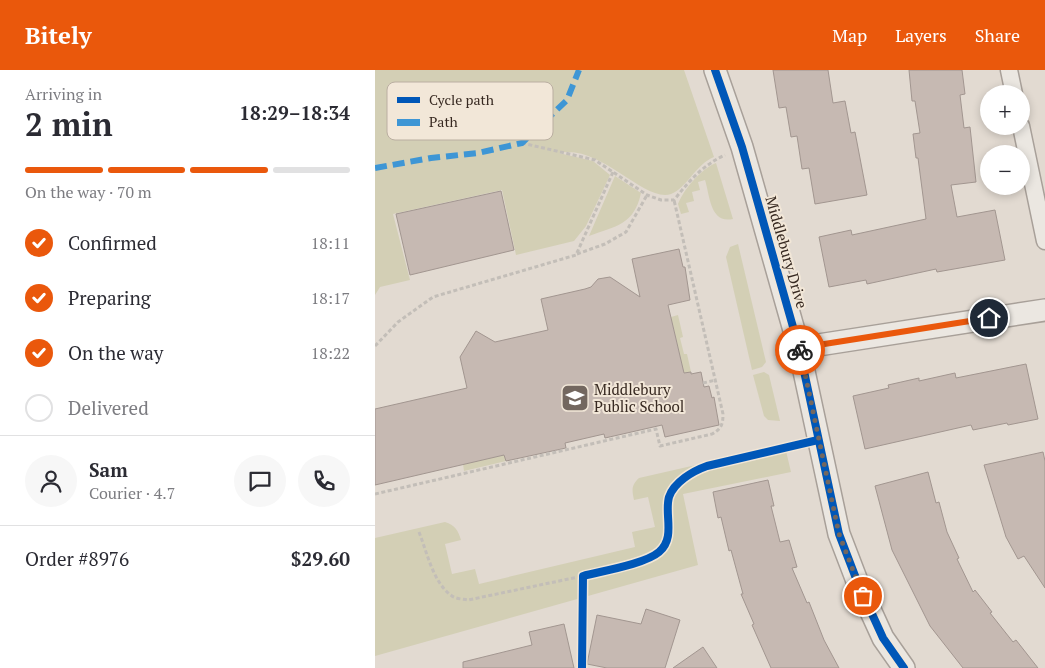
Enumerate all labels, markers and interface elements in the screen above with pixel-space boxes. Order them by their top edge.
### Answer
text: Bitely [25,19,92,51]
text: Map [832,23,867,47]
text: Layers [895,23,947,47]
text: Share [975,23,1020,47]
legend [387,82,553,140]
text: Arriving in [25,83,102,105]
map controls [980,85,1030,195]
button: + [980,85,1030,135]
text: Cycle path [429,90,494,109]
text: 18:29–18:34 [239,100,350,125]
text: 2 min [25,103,113,145]
text: Path [429,112,458,131]
button: − [980,145,1030,195]
text: On the way · 70 m [25,181,152,203]
street label: Middlebury Drive [761,193,813,311]
icon: check [25,229,53,257]
text: Confirmed [68,230,157,255]
text: 18:11 [311,232,350,254]
icon: check [25,284,53,312]
text: Preparing [68,285,151,310]
text: 18:17 [311,287,350,309]
pin [968,297,1010,339]
icon: home [975,304,1003,332]
courier [775,325,825,375]
icon: bike [786,336,814,364]
icon: check [25,339,53,367]
text: On the way [68,340,163,365]
text: 18:22 [311,342,350,364]
place label: Middlebury Public School [594,379,684,416]
school or university icon: Middlebury Public School [560,383,590,413]
text: Delivered [68,395,149,420]
button: person [25,455,77,507]
button: chat [234,455,286,507]
button: phone [298,455,350,507]
text: Sam [89,457,128,482]
text: Courier · 4.7 [89,482,175,504]
text: Order #8976 [25,546,129,571]
text: $29.60 [291,546,350,571]
pin [842,575,884,617]
icon: bag [849,582,877,610]

